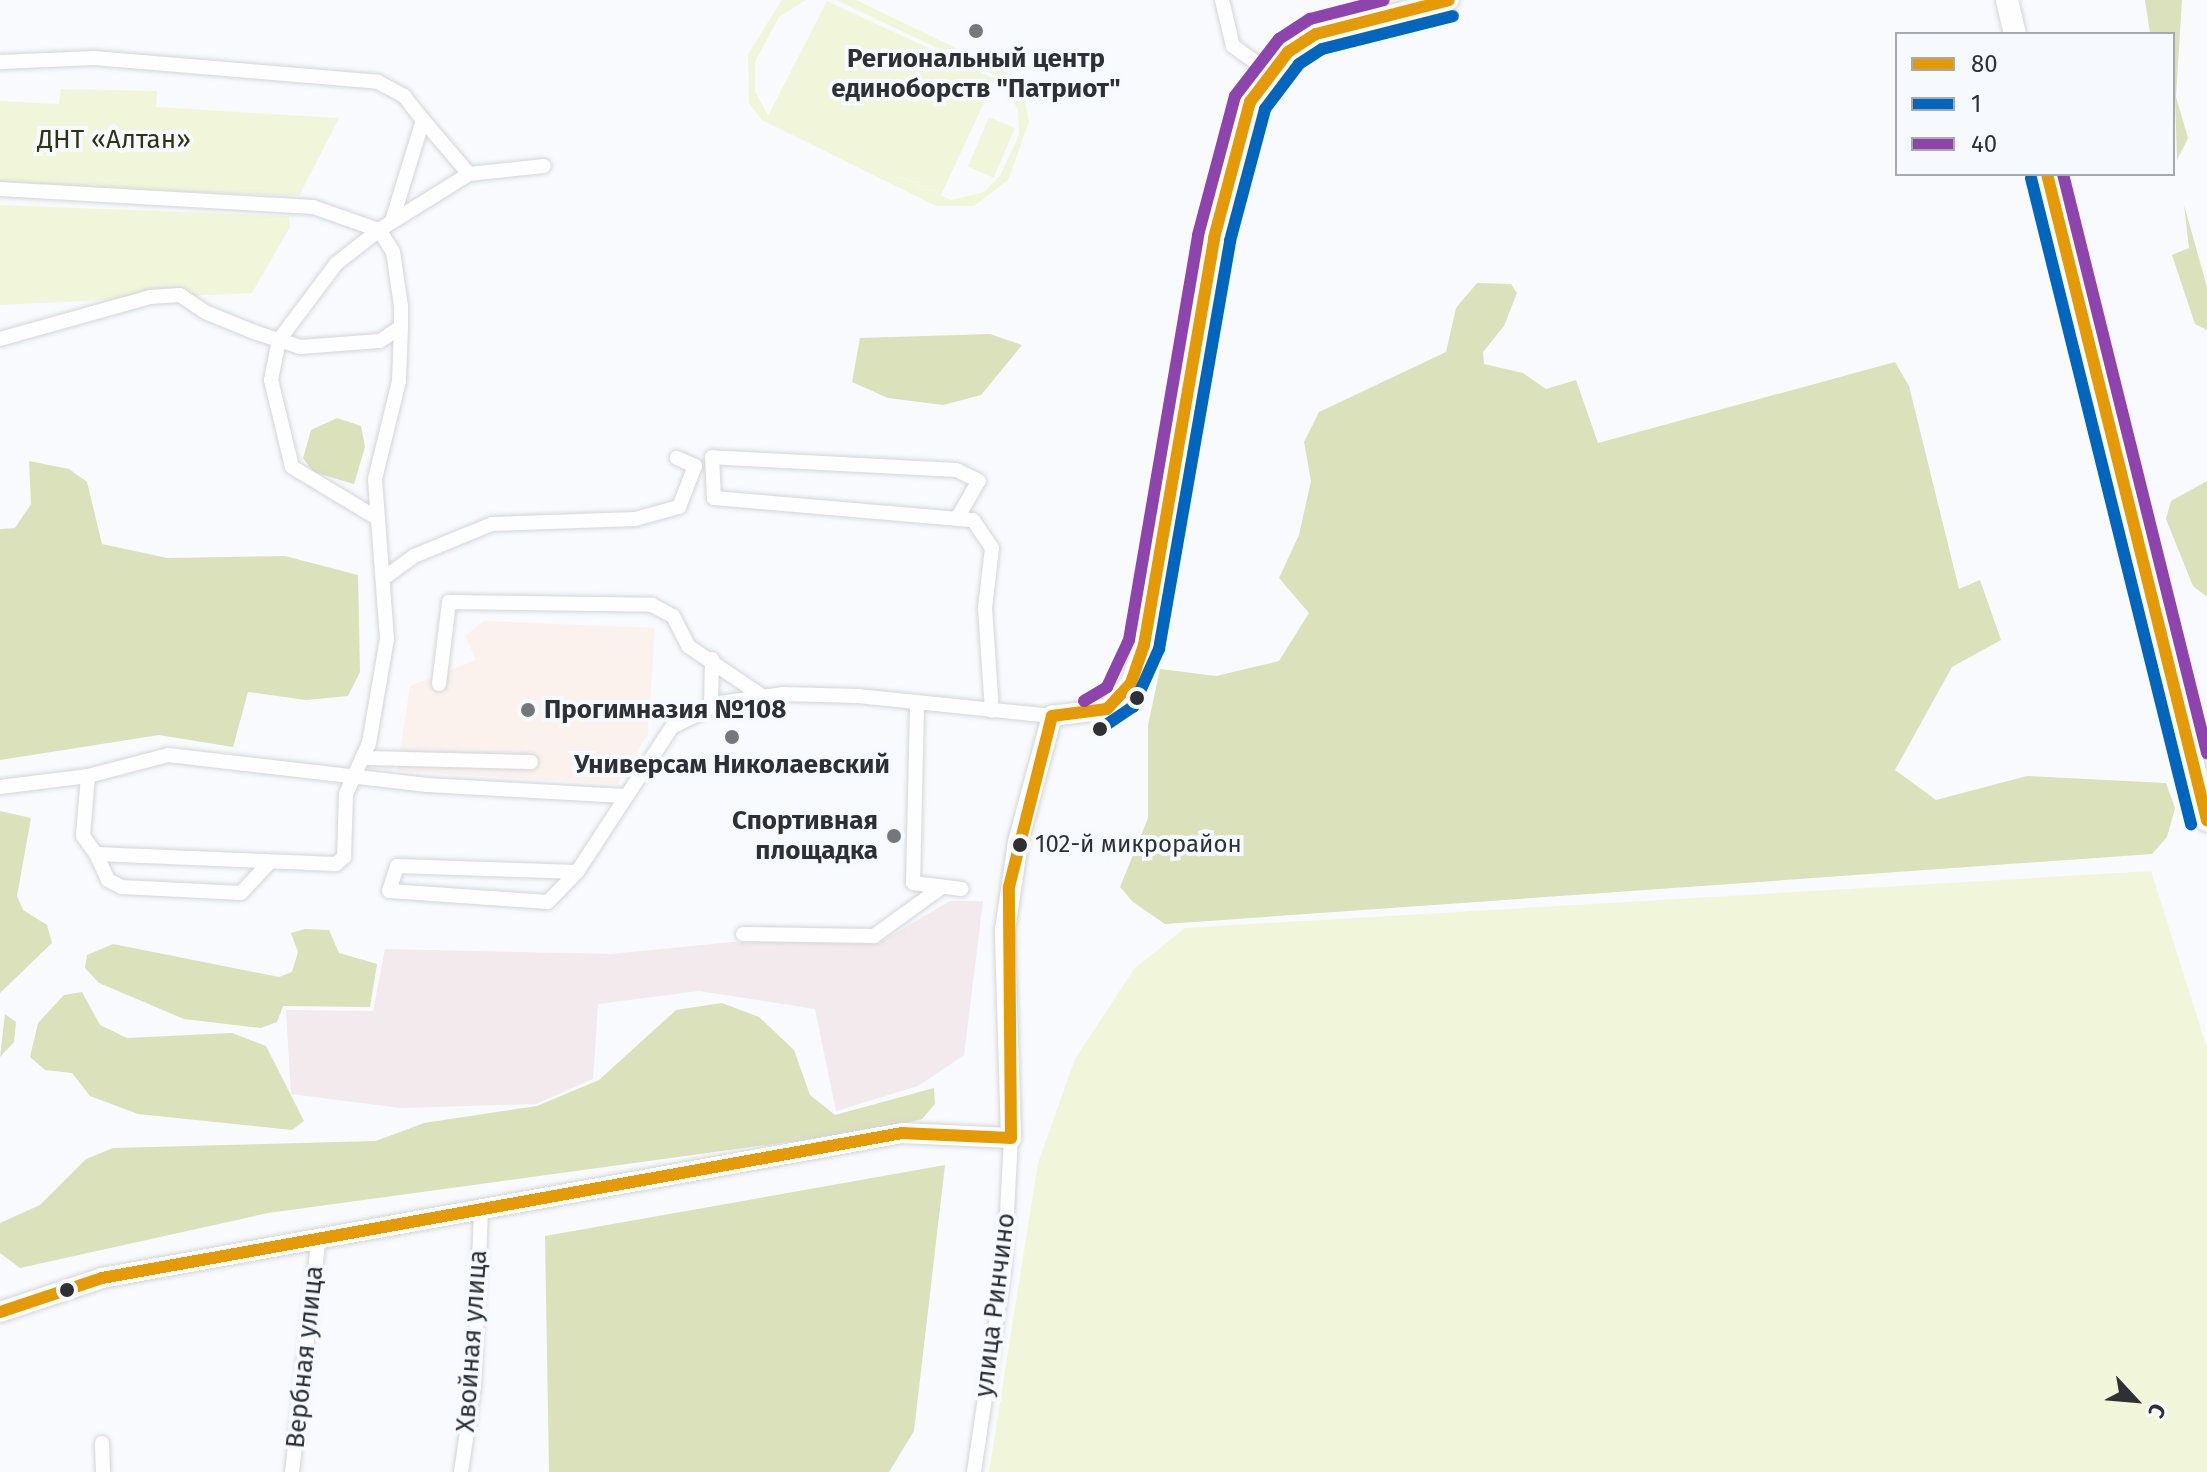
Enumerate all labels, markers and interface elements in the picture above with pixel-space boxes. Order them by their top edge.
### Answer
marker: Региональный центр единоборств "Патриот" [967,22,985,40]
legend [1895,32,2175,176]
place label: Региональный центр единоборств "Патриот" [831,43,1121,104]
text: 80 [1971,50,1998,78]
text: 1 [1971,90,1981,118]
park label: ДНТ «Алтан» [37,124,191,156]
text: 40 [1971,130,1997,158]
unlabelled marker [1129,690,1145,706]
place label: Прогимназия №108 [544,694,786,726]
marker: Прогимназия №108 [519,701,537,719]
unlabelled marker [1092,721,1108,737]
marker: Универсам Николаевский [723,728,741,746]
place label: Универсам Николаевский [574,749,890,781]
place label: Спортивная площадка [732,805,878,866]
marker: Спортивная площадка [885,827,903,845]
place label: 102-й микрорайон [1035,831,1242,859]
marker: 102-й микрорайон [1012,837,1028,853]
street label: улица Ринчино [968,1211,1022,1399]
street label: Хвойная улица [450,1249,494,1433]
street label: Вербная улица [280,1264,330,1450]
unlabelled marker [59,1282,75,1298]
north arrow [2095,1360,2175,1440]
text: С [2142,1399,2172,1422]

